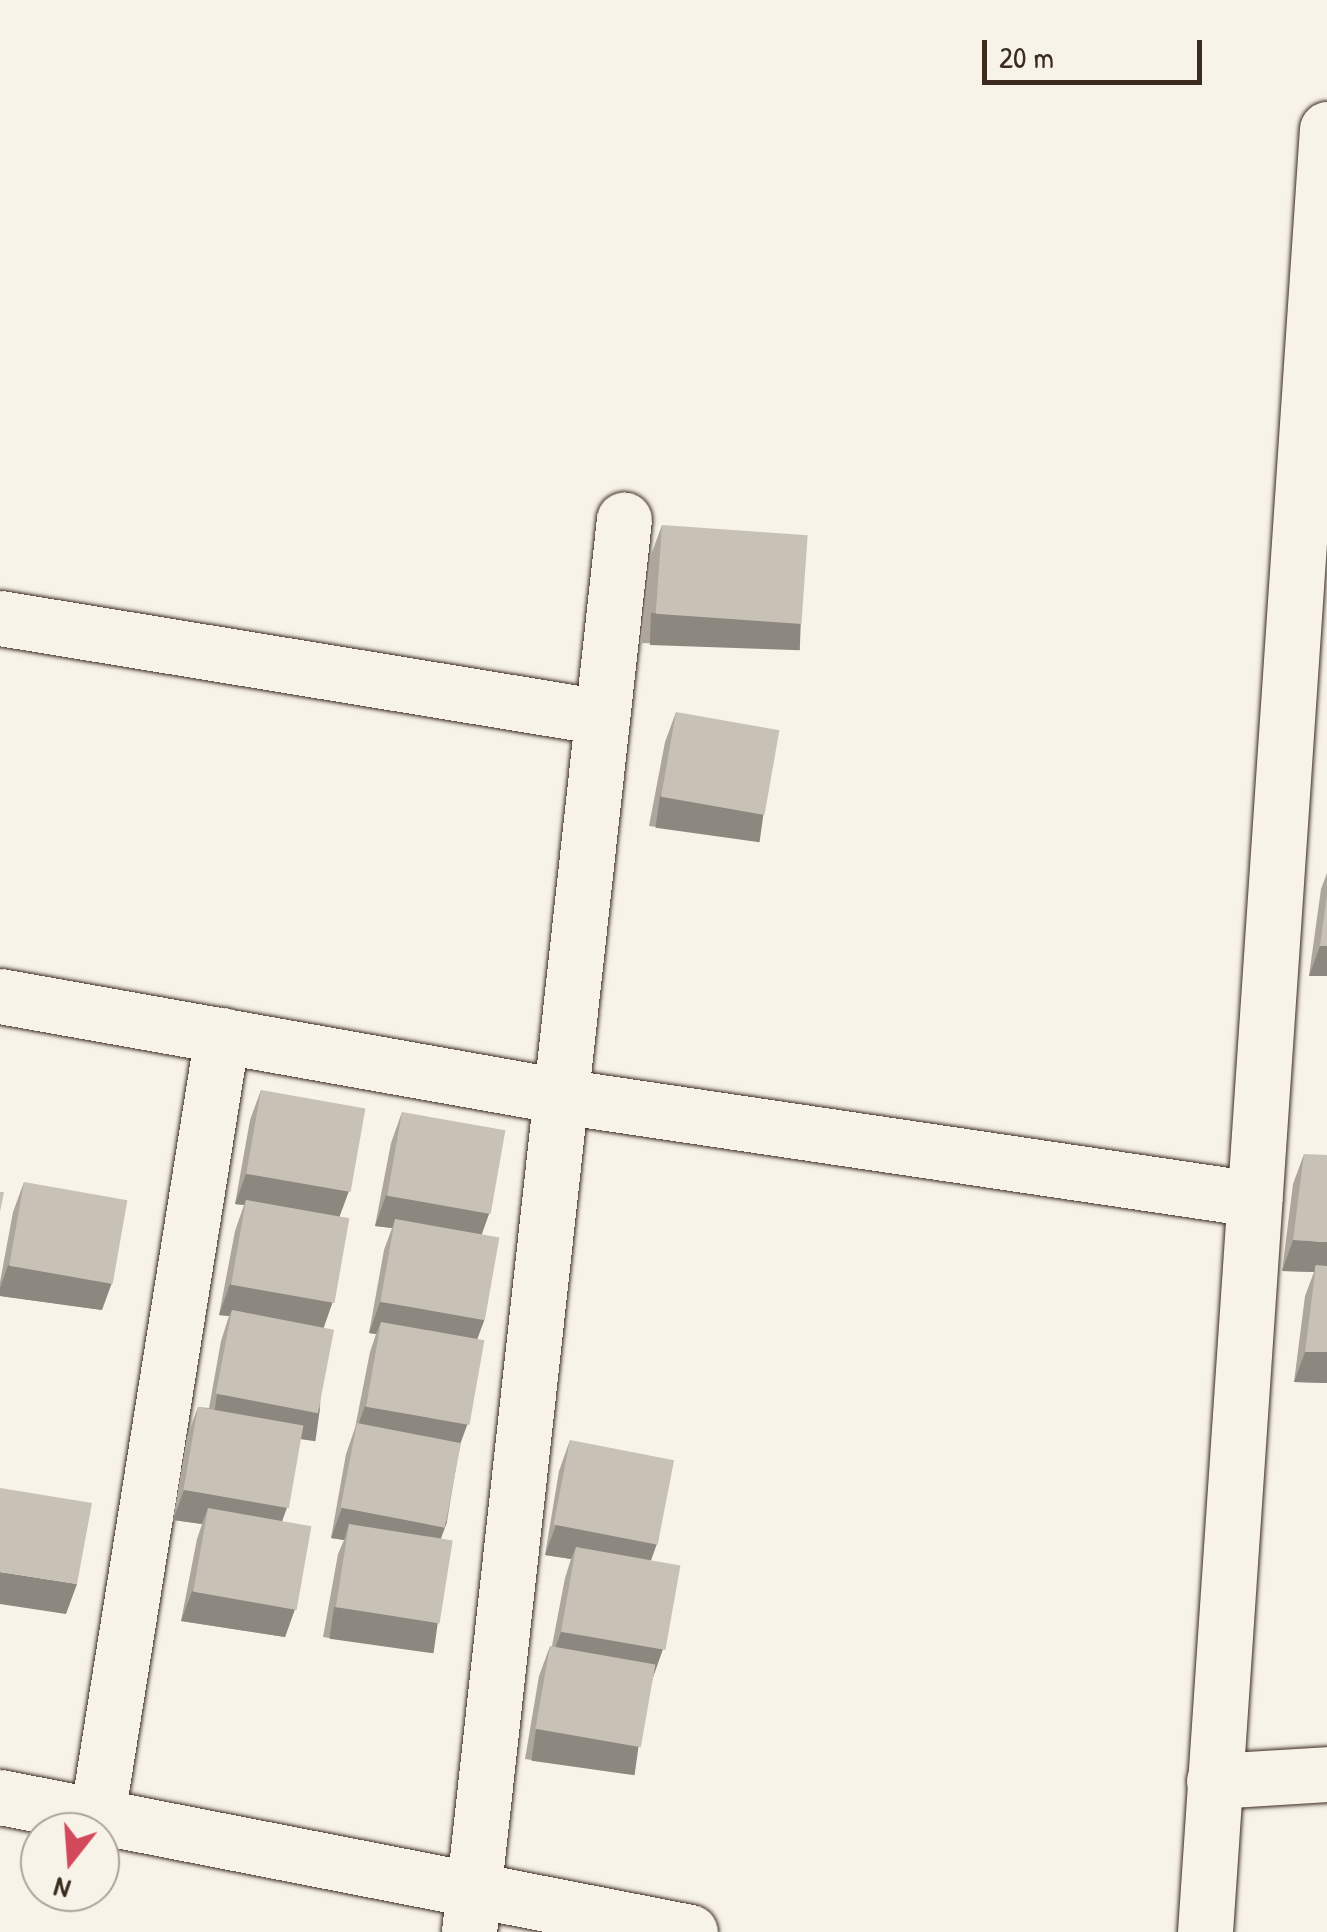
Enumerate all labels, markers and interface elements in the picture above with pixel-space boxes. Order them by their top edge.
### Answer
scale bar [987,20,1207,82]
text: 20 m [999,37,1054,77]
north arrow [20,1812,120,1912]
text: N [49,1868,74,1909]

